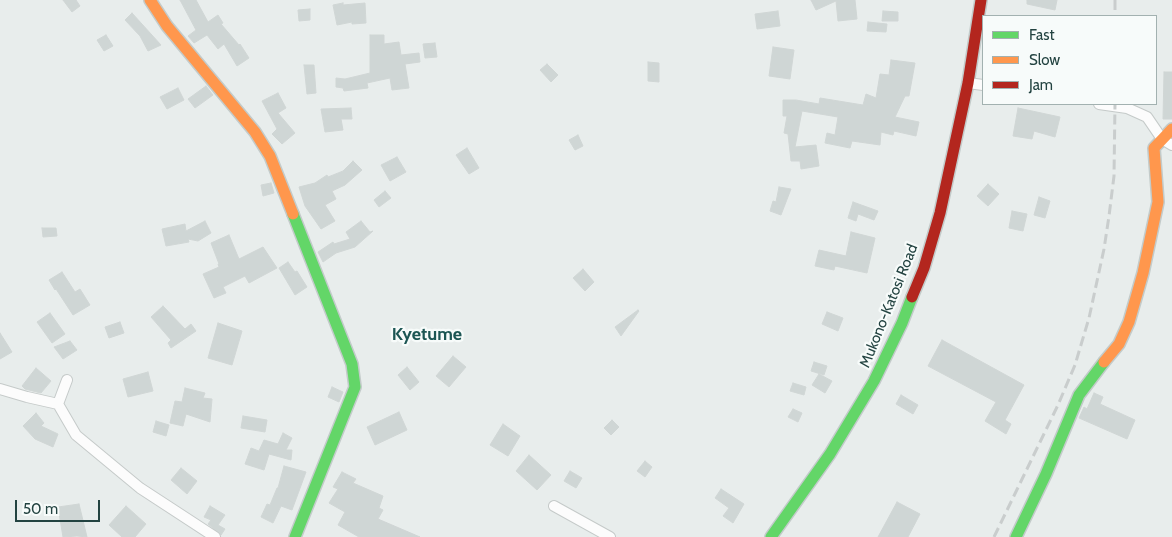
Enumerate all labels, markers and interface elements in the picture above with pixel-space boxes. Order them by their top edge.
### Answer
legend [982,15,1157,105]
text: Fast [1029,26,1054,44]
text: Slow [1029,51,1060,69]
text: Jam [1029,76,1053,94]
street label: Mukono-Katosi Road [856,242,922,370]
district label: Kyetume [392,324,462,346]
scale bar [18,490,102,522]
text: 50 m [23,500,58,518]

